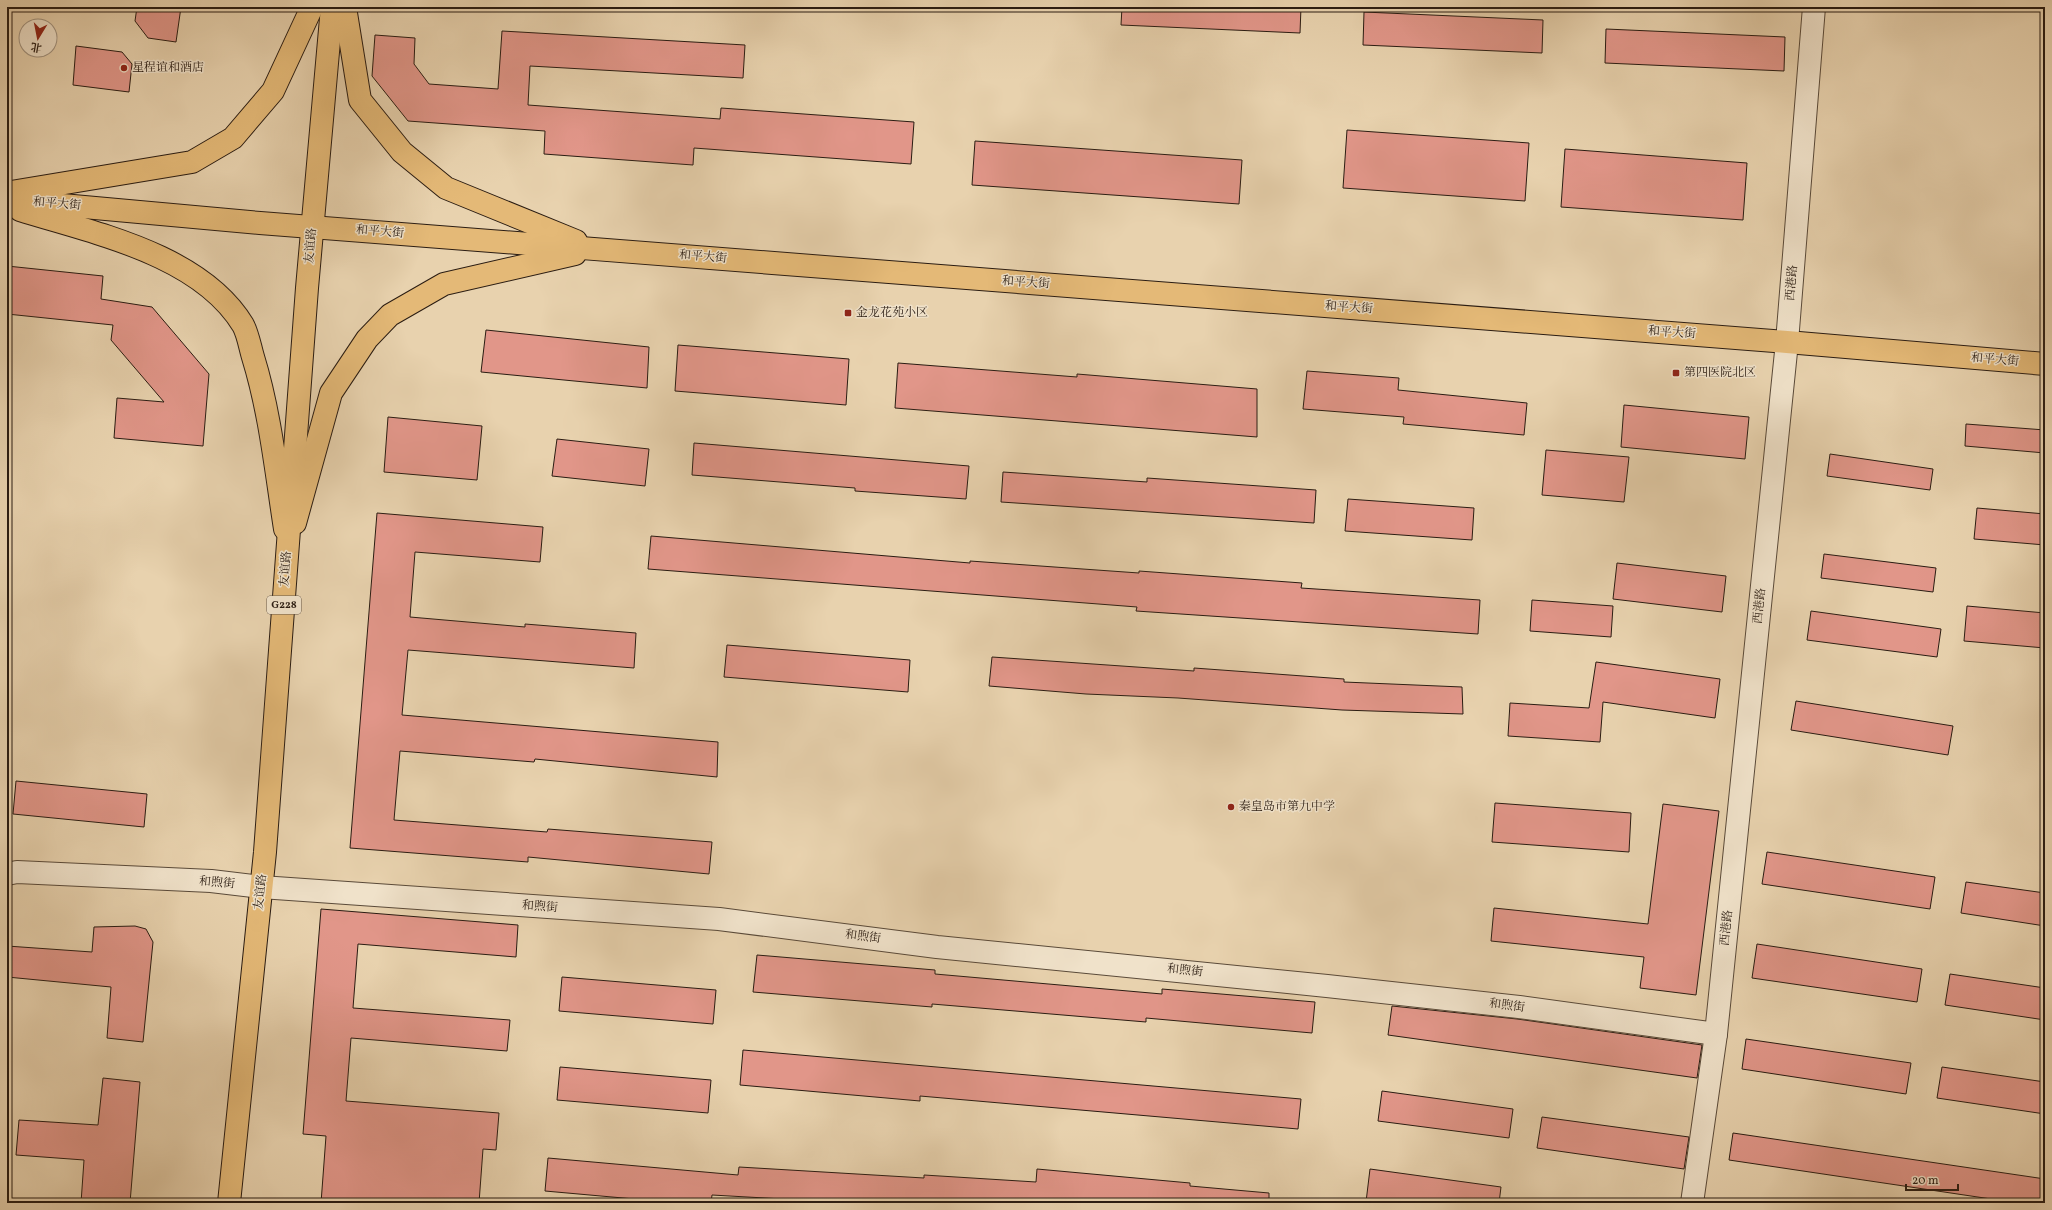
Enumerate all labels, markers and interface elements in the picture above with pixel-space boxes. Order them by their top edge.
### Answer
north arrow [18,18,58,58]
text: 北 [30,38,43,55]
place label: 星程谊和酒店 [132,60,204,76]
marker: 星程谊和酒店 [119,63,129,73]
street label: 和平大街 [32,194,83,214]
street label: 和平大街 [355,222,406,242]
street label: 友谊路 [301,227,321,265]
street label: 和平大街 [678,247,729,267]
street label: 西港路 [1782,264,1802,302]
street label: 和平大街 [1001,273,1051,293]
street label: 和平大街 [1324,298,1374,318]
place label: 金龙花苑小区 [856,305,928,321]
marker: 金龙花苑小区 [843,308,853,318]
street label: 和平大街 [1647,323,1697,343]
street label: 和平大街 [1970,350,2021,370]
place label: 第四医院北区 [1684,365,1756,381]
marker: 第四医院北区 [1671,368,1681,378]
street label: 友谊路 [277,550,295,588]
street label: 西港路 [1750,587,1770,625]
road number: G228 [267,596,301,614]
place label: 秦皇岛市第九中学 [1239,799,1335,815]
marker: 秦皇岛市第九中学 [1226,802,1236,812]
street label: 和煦街 [198,873,237,893]
street label: 友谊路 [251,873,271,911]
street label: 和煦街 [521,898,560,916]
street label: 西港路 [1717,909,1737,947]
street label: 和煦街 [844,927,883,947]
street label: 和煦街 [1166,961,1205,981]
street label: 和煦街 [1488,996,1527,1016]
scale bar [1906,1166,1958,1192]
text: 20 m [1912,1173,1939,1189]

